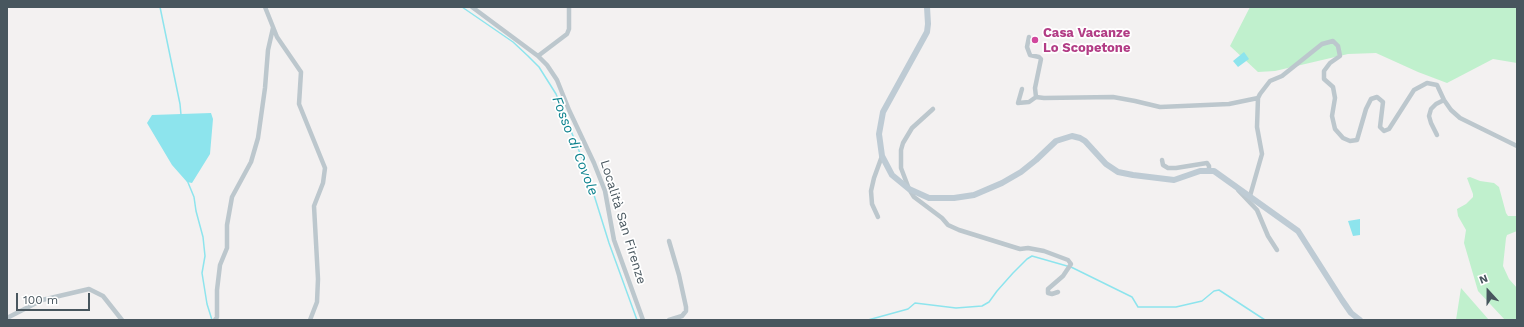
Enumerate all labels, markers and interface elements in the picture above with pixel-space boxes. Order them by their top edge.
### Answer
place label: Casa Vacanze Lo Scopetone [1043,25,1130,56]
marker: Casa Vacanze Lo Scopetone [1030,35,1040,45]
water label: Fosso di Covole [548,94,602,198]
street label: Località San Firenze [597,158,649,286]
north arrow [1468,271,1508,311]
text: N [1477,272,1490,287]
scale bar [18,285,92,311]
text: 100 m [23,293,58,307]

